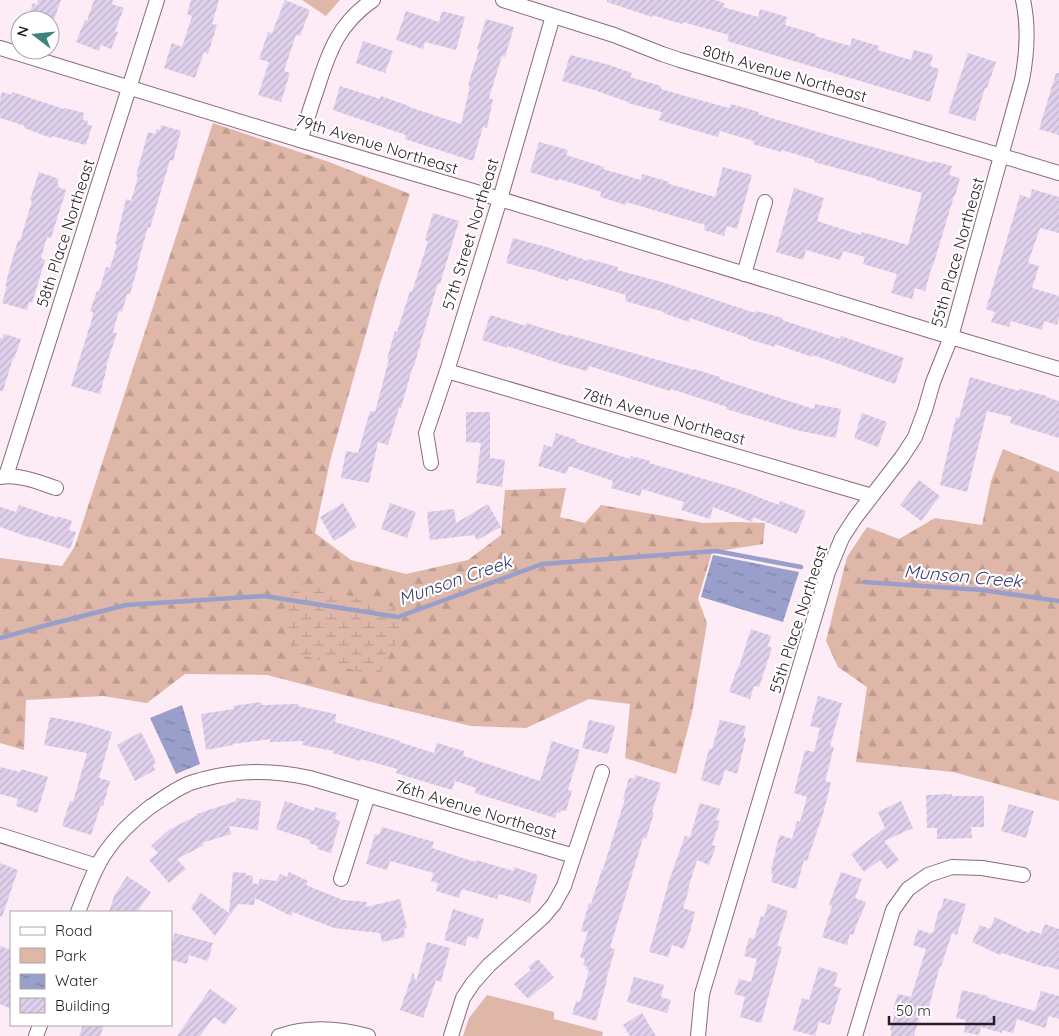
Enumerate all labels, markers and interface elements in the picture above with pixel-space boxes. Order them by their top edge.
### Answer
north arrow [10,10,60,60]
text: N [12,24,33,39]
street label: 80th Avenue Northeast [701,40,869,106]
street label: 79th Avenue Northeast [293,110,461,178]
street label: 58th Place Northeast [32,156,98,310]
street label: 57th Street Northeast [437,156,503,312]
street label: 55th Place Northeast [926,175,988,329]
street label: 78th Avenue Northeast [580,383,748,449]
street label: 55th Place Northeast [765,542,831,696]
water label: Munson Creek [395,549,516,610]
water label: Munson Creek [903,559,1024,593]
street label: 76th Avenue Northeast [393,775,559,843]
legend [10,911,172,1026]
text: Road [55,921,92,940]
text: Park [55,946,87,965]
text: Water [55,971,98,990]
scale bar [889,994,994,1026]
text: Building [55,996,110,1015]
text: 50 m [896,1001,931,1020]

